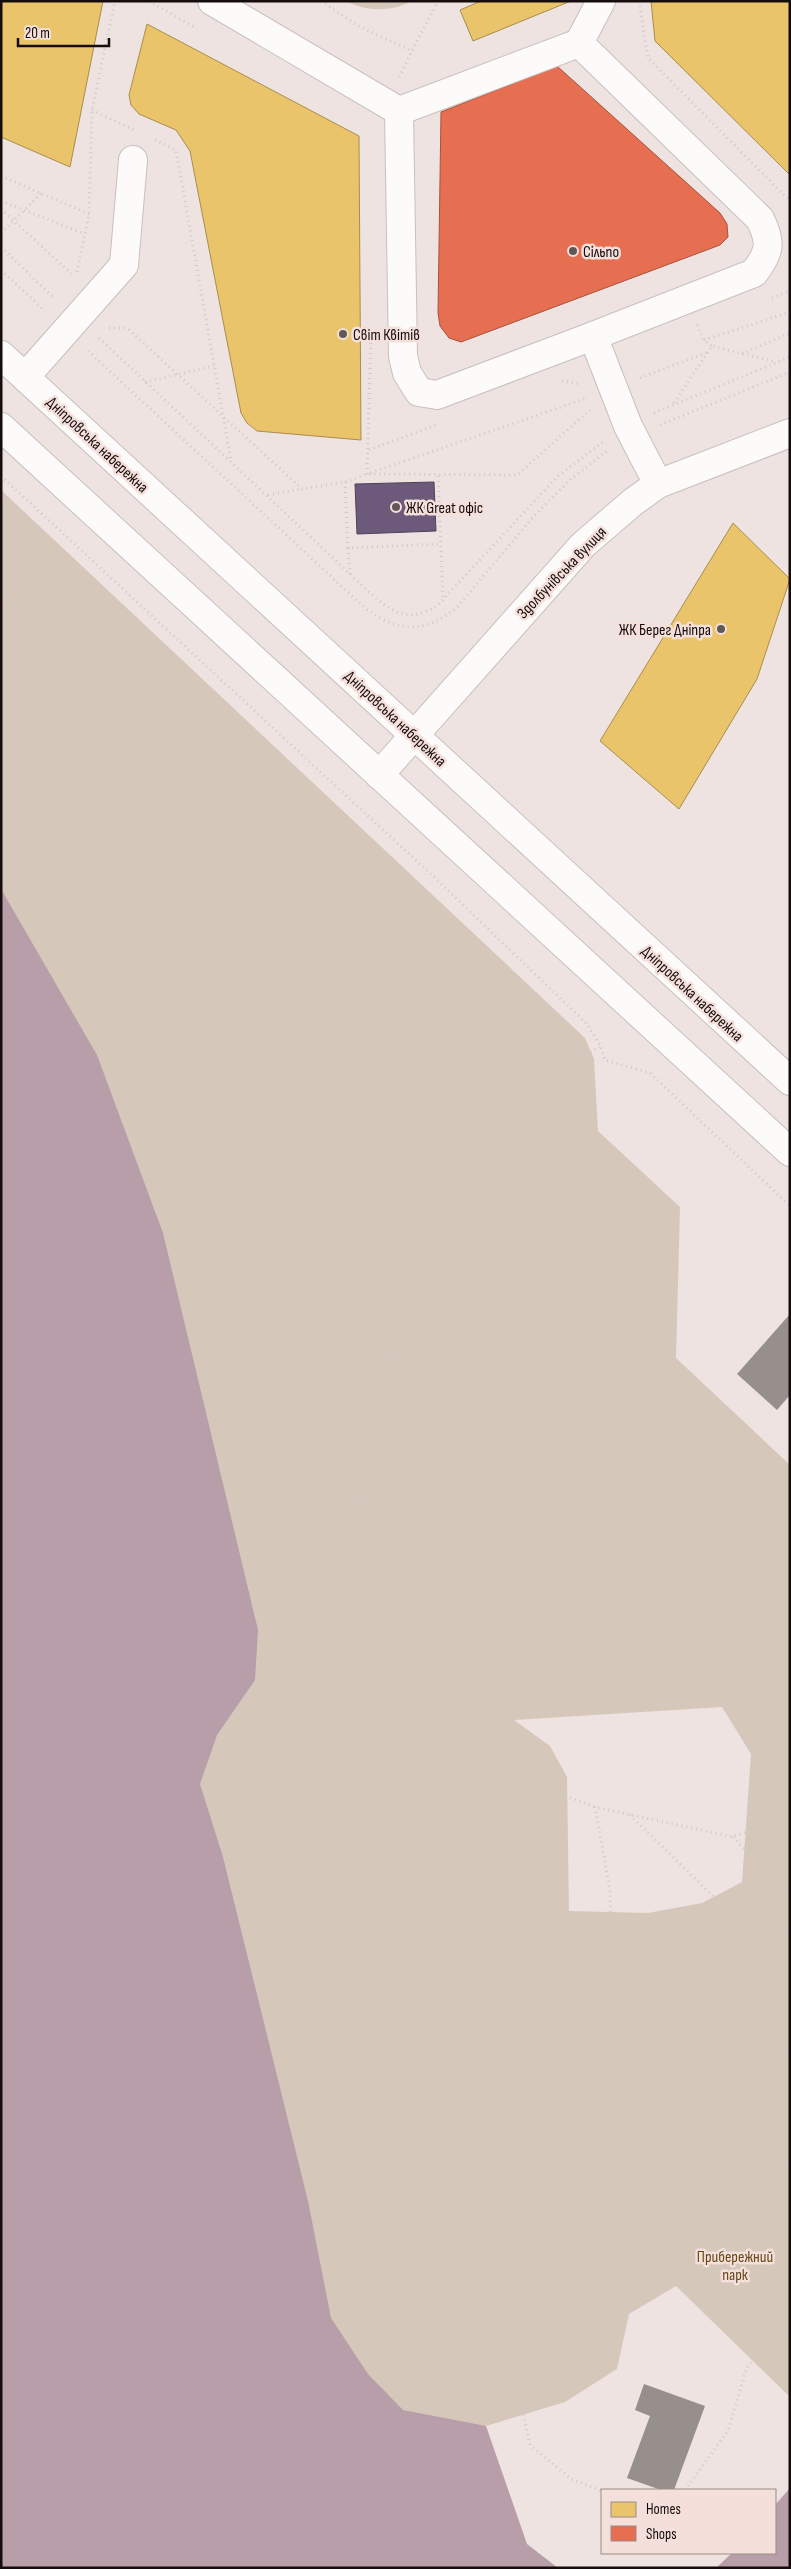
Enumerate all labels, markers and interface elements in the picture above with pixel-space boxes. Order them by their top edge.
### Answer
scale bar [18,15,109,47]
text: 20 m [25,24,50,43]
place label: Сільпо [583,243,619,262]
marker: Сільпо [567,245,579,257]
place label: Світ Квітів [353,326,420,345]
marker: Світ Квітів [337,328,349,340]
street label: Дніпровська набережна [42,393,152,497]
place label: ЖК Great офіс [406,499,483,518]
marker: ЖК Great офіс [390,501,402,513]
street label: Здолбунівська вулиця [513,523,611,623]
place label: ЖК Берег Дніпра [619,621,711,640]
marker: ЖК Берег Дніпра [715,623,727,635]
street label: Дніпровська набережна [340,667,450,771]
street label: Дніпровська набережна [637,942,747,1046]
park label: Прибережний парк [697,2248,773,2285]
legend [601,2489,776,2554]
text: Homes [646,2500,681,2519]
text: Shops [646,2525,677,2544]

